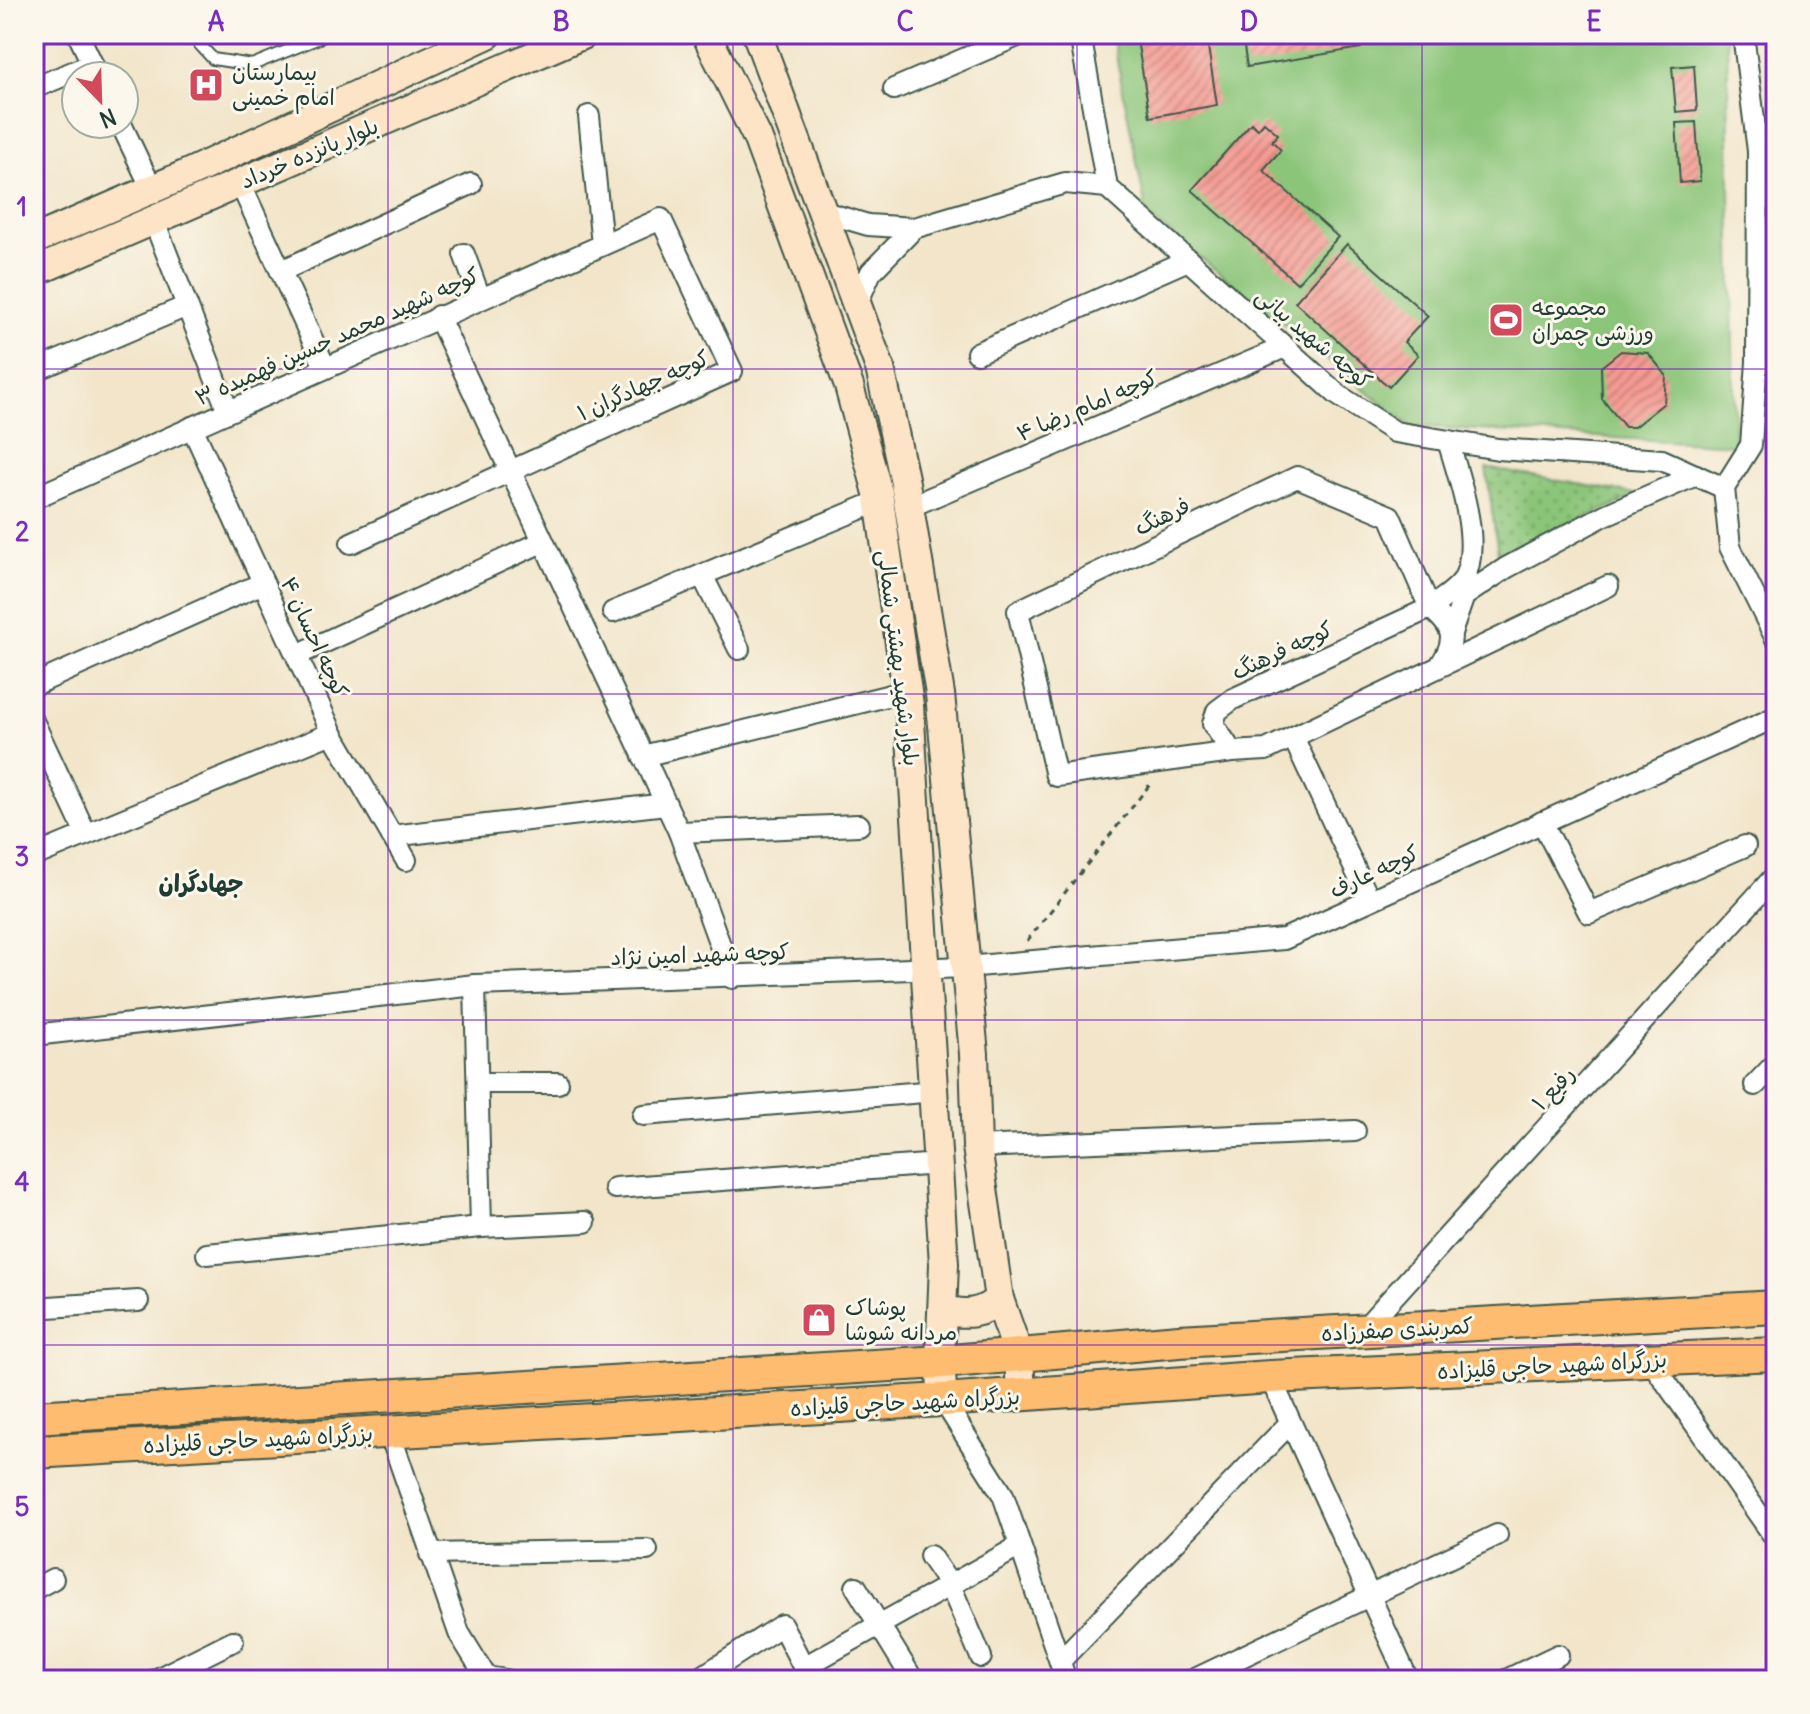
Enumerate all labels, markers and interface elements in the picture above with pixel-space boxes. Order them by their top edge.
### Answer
text: A [208,5,225,38]
text: B [552,5,570,38]
text: C [896,5,914,38]
text: D [1240,5,1258,38]
text: E [1586,5,1602,38]
place label: بیمارستان امام خمینی [232,58,335,114]
north arrow [60,60,140,140]
hospital icon: بیمارستان امام خمینی [187,66,225,104]
text: N [95,103,120,134]
street label: بلوار پانزده خرداد [236,111,383,196]
text: 1 [17,190,27,223]
street label: کوچه شهید محمد حسین فهمیده ۳ [190,260,484,412]
street label: کوچه شهید بیانی [1249,281,1378,396]
place label: مجموعه ورزشی چمران [1532,293,1654,347]
sports icon: مجموعه ورزشی چمران [1487,301,1525,339]
street label: کوچه جهادگران ۱ [573,343,713,427]
street label: کوچه امام رضا ۴ [1012,363,1163,450]
street label: فرهنگ [1130,491,1194,541]
text: 2 [15,515,29,548]
street label: بلوار شهید بهشتی شمالی [871,548,926,768]
street label: کوچه احسان ۴ [275,572,355,702]
street label: کوچه فرهنگ [1227,614,1337,686]
street label: کوچه عارف [1325,838,1423,904]
text: 3 [15,840,29,873]
district label: جهادگران [158,868,244,898]
street label: کوچه شهید امین نژاد [610,937,790,971]
street label: رفیع ۱ [1526,1060,1582,1117]
text: 4 [14,1165,30,1198]
place label: پوشاک مردانه شوشا [845,1293,957,1346]
shop icon: پوشاک مردانه شوشا [800,1301,838,1339]
street label: کمربندی صفرزاده [1320,1311,1474,1347]
street label: بزرگراه شهید حاجی قلیزاده [1436,1345,1668,1386]
street label: بزرگراه شهید حاجی قلیزاده [789,1382,1021,1423]
street label: بزرگراه شهید حاجی قلیزاده [142,1419,374,1460]
text: 5 [15,1490,30,1523]

